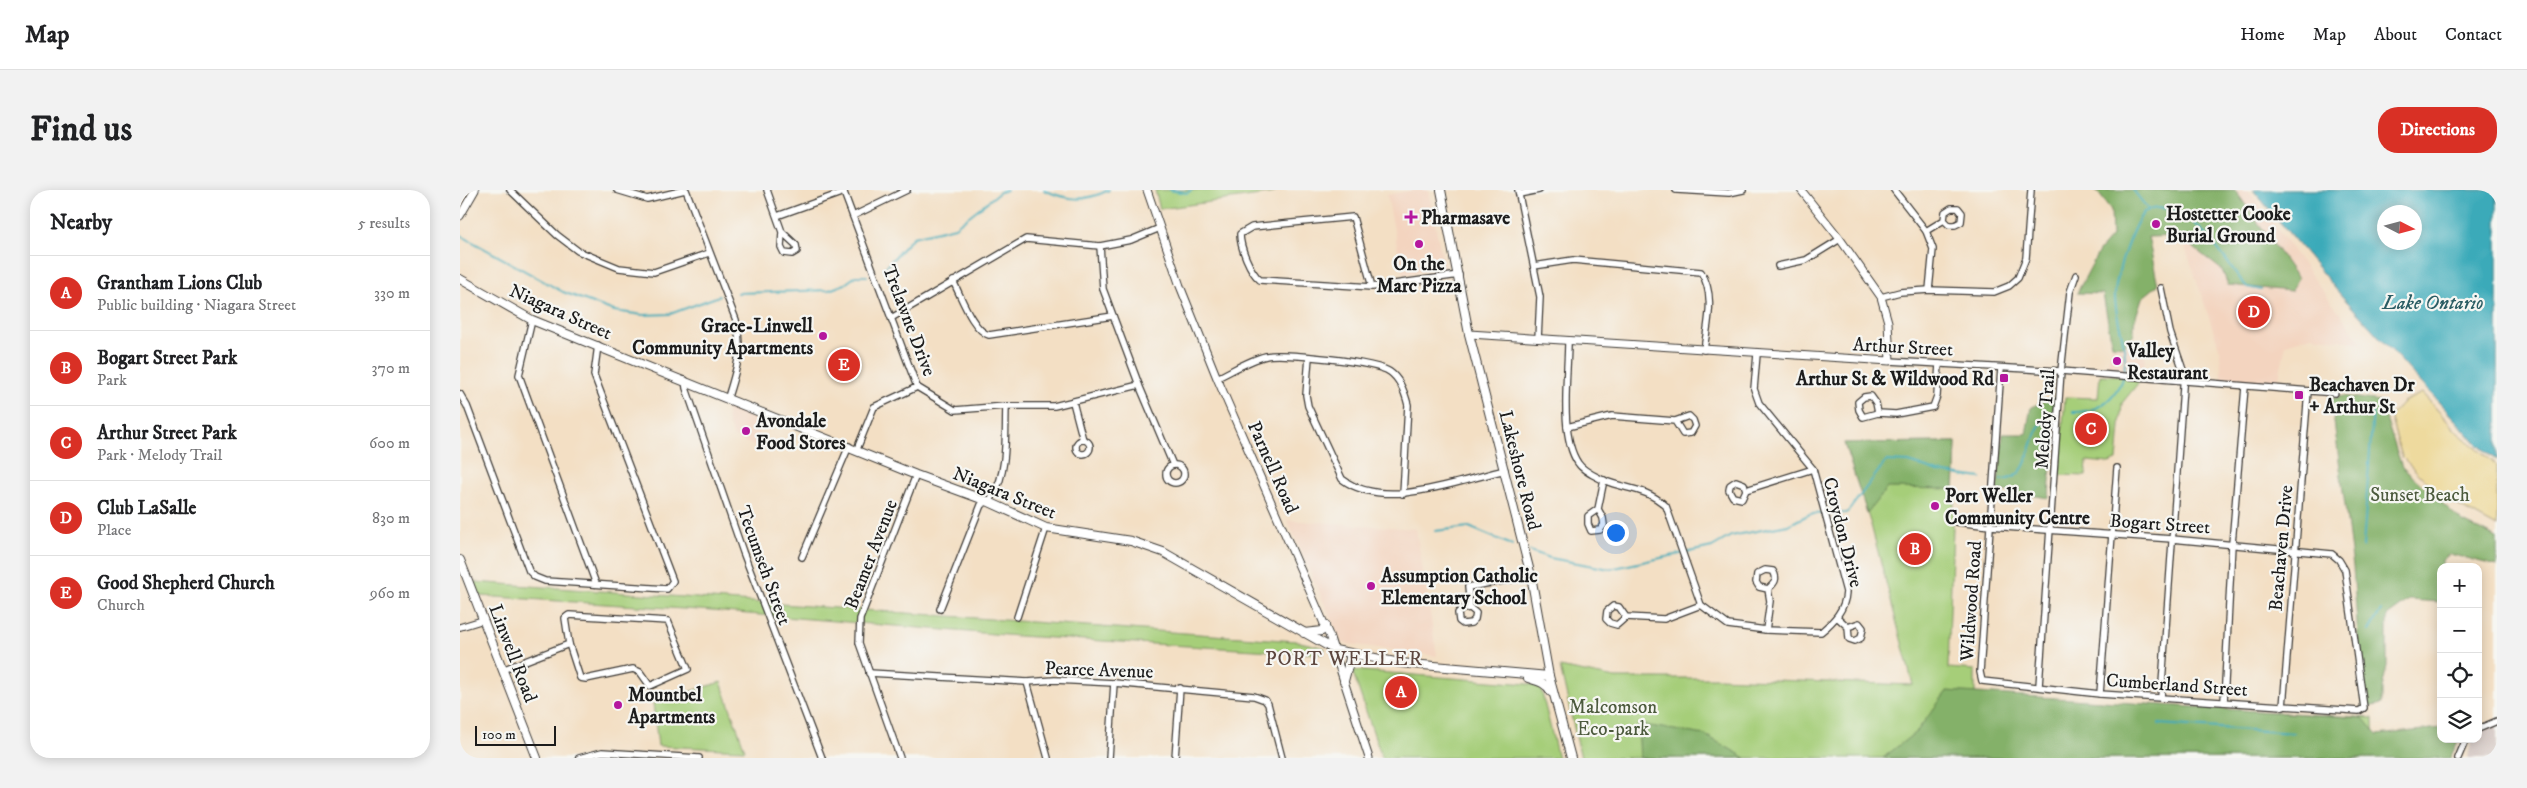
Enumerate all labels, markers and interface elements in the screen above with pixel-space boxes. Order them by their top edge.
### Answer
text: Map [25,20,69,50]
text: Home [2240,24,2285,46]
text: Map [2313,24,2346,46]
text: About [2374,24,2417,46]
text: Contact [2445,24,2502,46]
button: Directions [2378,107,2497,153]
text: Find us [30,108,132,152]
place label: Hostetter Cooke Burial Ground [2166,203,2291,248]
north arrow [2377,205,2422,250]
place label: Pharmasave [1421,207,1510,230]
text: Nearby [50,210,112,236]
marker: Pharmasave [1405,211,1417,223]
text: 5 results [358,213,410,233]
marker: Hostetter Cooke Burial Ground [2150,218,2162,230]
marker: On the Marc Pizza [1413,238,1425,250]
place label: On the Marc Pizza [1376,253,1463,298]
street label: Trelawne Drive [877,262,940,380]
text: Grantham Lions Club [97,272,262,295]
street label: Niagara Street [506,280,615,345]
text: A [61,283,71,303]
text: 330 m [374,283,410,303]
water label: Lake Ontario [2382,291,2483,316]
pin: D [2238,293,2270,331]
text: Public building · Niagara Street [97,295,296,315]
place label: Grace-Linwell Community Apartments [632,315,814,360]
marker: Grace-Linwell Community Apartments [817,330,829,342]
street label: Arthur Street [1852,333,1954,362]
place label: Valley Restaurant [2126,340,2209,385]
pin: E [828,346,860,384]
text: Bogart Street Park [97,347,237,370]
marker: Valley Restaurant [2111,355,2123,367]
text: B [61,358,71,378]
text: 370 m [372,358,410,378]
place label: Arthur St & Wildwood Rd [1795,368,1995,391]
street label: Melody Trail [2031,368,2060,470]
text: Park [97,370,127,390]
marker: Arthur St & Wildwood Rd [1998,372,2010,384]
place label: Beachaven Dr + Arthur St [2309,374,2415,419]
marker: Beachaven Dr + Arthur St [2293,389,2305,401]
street label: Lakeshore Road [1494,408,1546,533]
place label: Avondale Food Stores [755,410,846,455]
pin: C [2075,410,2107,448]
street label: Parnell Road [1242,418,1303,518]
text: Arthur Street Park [97,422,237,445]
marker: Avondale Food Stores [740,425,752,437]
text: C [61,433,71,453]
text: 600 m [369,433,410,453]
text: Park · Melody Trail [97,445,222,465]
street label: Niagara Street [949,462,1060,525]
street label: Croydon Drive [1818,475,1867,590]
street label: Beachaven Drive [2265,484,2298,612]
park label: Sunset Beach [2370,484,2470,507]
place label: Port Weller Community Centre [1945,485,2090,530]
street label: Beamer Avenue [840,496,903,613]
text: Club LaSalle [97,497,196,520]
marker: Port Weller Community Centre [1929,500,1941,512]
street label: Tecumseh Street [731,503,796,628]
text: D [60,508,72,528]
text: 830 m [372,508,410,528]
street label: Bogart Street [2109,510,2211,539]
text: Place [97,520,131,540]
your location [1603,520,1629,546]
pin: B [1899,530,1931,568]
street label: Wildwood Road [1956,539,1987,663]
map controls [2437,563,2482,743]
button: + [2437,563,2482,608]
place label: Assumption Catholic Elementary School [1380,565,1538,610]
text: Good Shepherd Church [97,572,275,595]
marker: Assumption Catholic Elementary School [1365,580,1377,592]
text: E [60,583,72,603]
text: 960 m [370,583,410,603]
text: Church [97,595,145,615]
street label: Linwell Road [483,601,542,706]
button: − [2437,608,2482,653]
district label: PORT WELLER [1265,647,1423,672]
button: locate [2437,653,2482,698]
street label: Pearce Avenue [1044,657,1154,684]
street label: Cumberland Street [2105,669,2248,702]
pin: A [1385,673,1417,711]
place label: Mountbel Apartments [627,684,716,729]
park label: Malcomson Eco-park [1569,696,1657,741]
button: layers [2437,698,2482,743]
marker: Mountbel Apartments [612,699,624,711]
scale bar [475,723,556,746]
text: 100 m [482,726,516,744]

